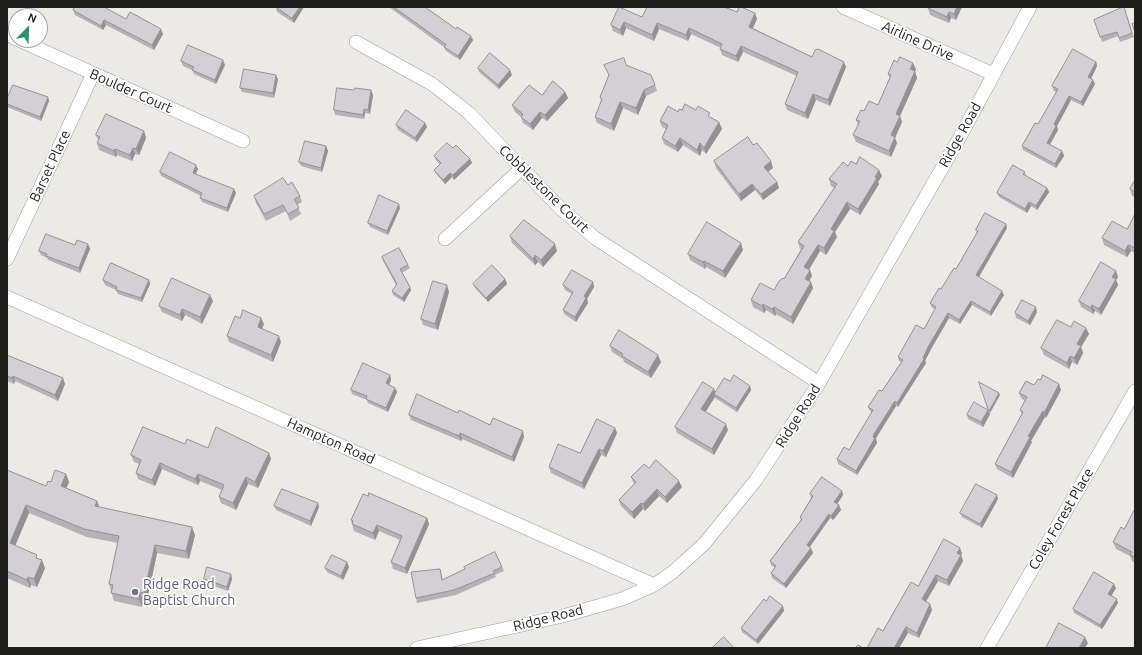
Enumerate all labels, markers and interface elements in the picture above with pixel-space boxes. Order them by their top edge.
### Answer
north arrow [8,8,48,48]
text: N [26,11,38,25]
street label: Airline Drive [879,18,957,64]
street label: Boulder Court [87,65,175,117]
street label: Ridge Road [935,100,985,170]
street label: Barset Place [26,127,74,205]
street label: Cobblestone Court [495,142,593,236]
street label: Ridge Road [772,381,824,451]
street label: Hampton Road [284,414,378,468]
street label: Coley Forest Place [1025,465,1097,573]
place label: Ridge Road Baptist Church [143,576,235,608]
marker: Ridge Road Baptist Church [130,587,140,597]
street label: Ridge Road [511,601,585,635]

